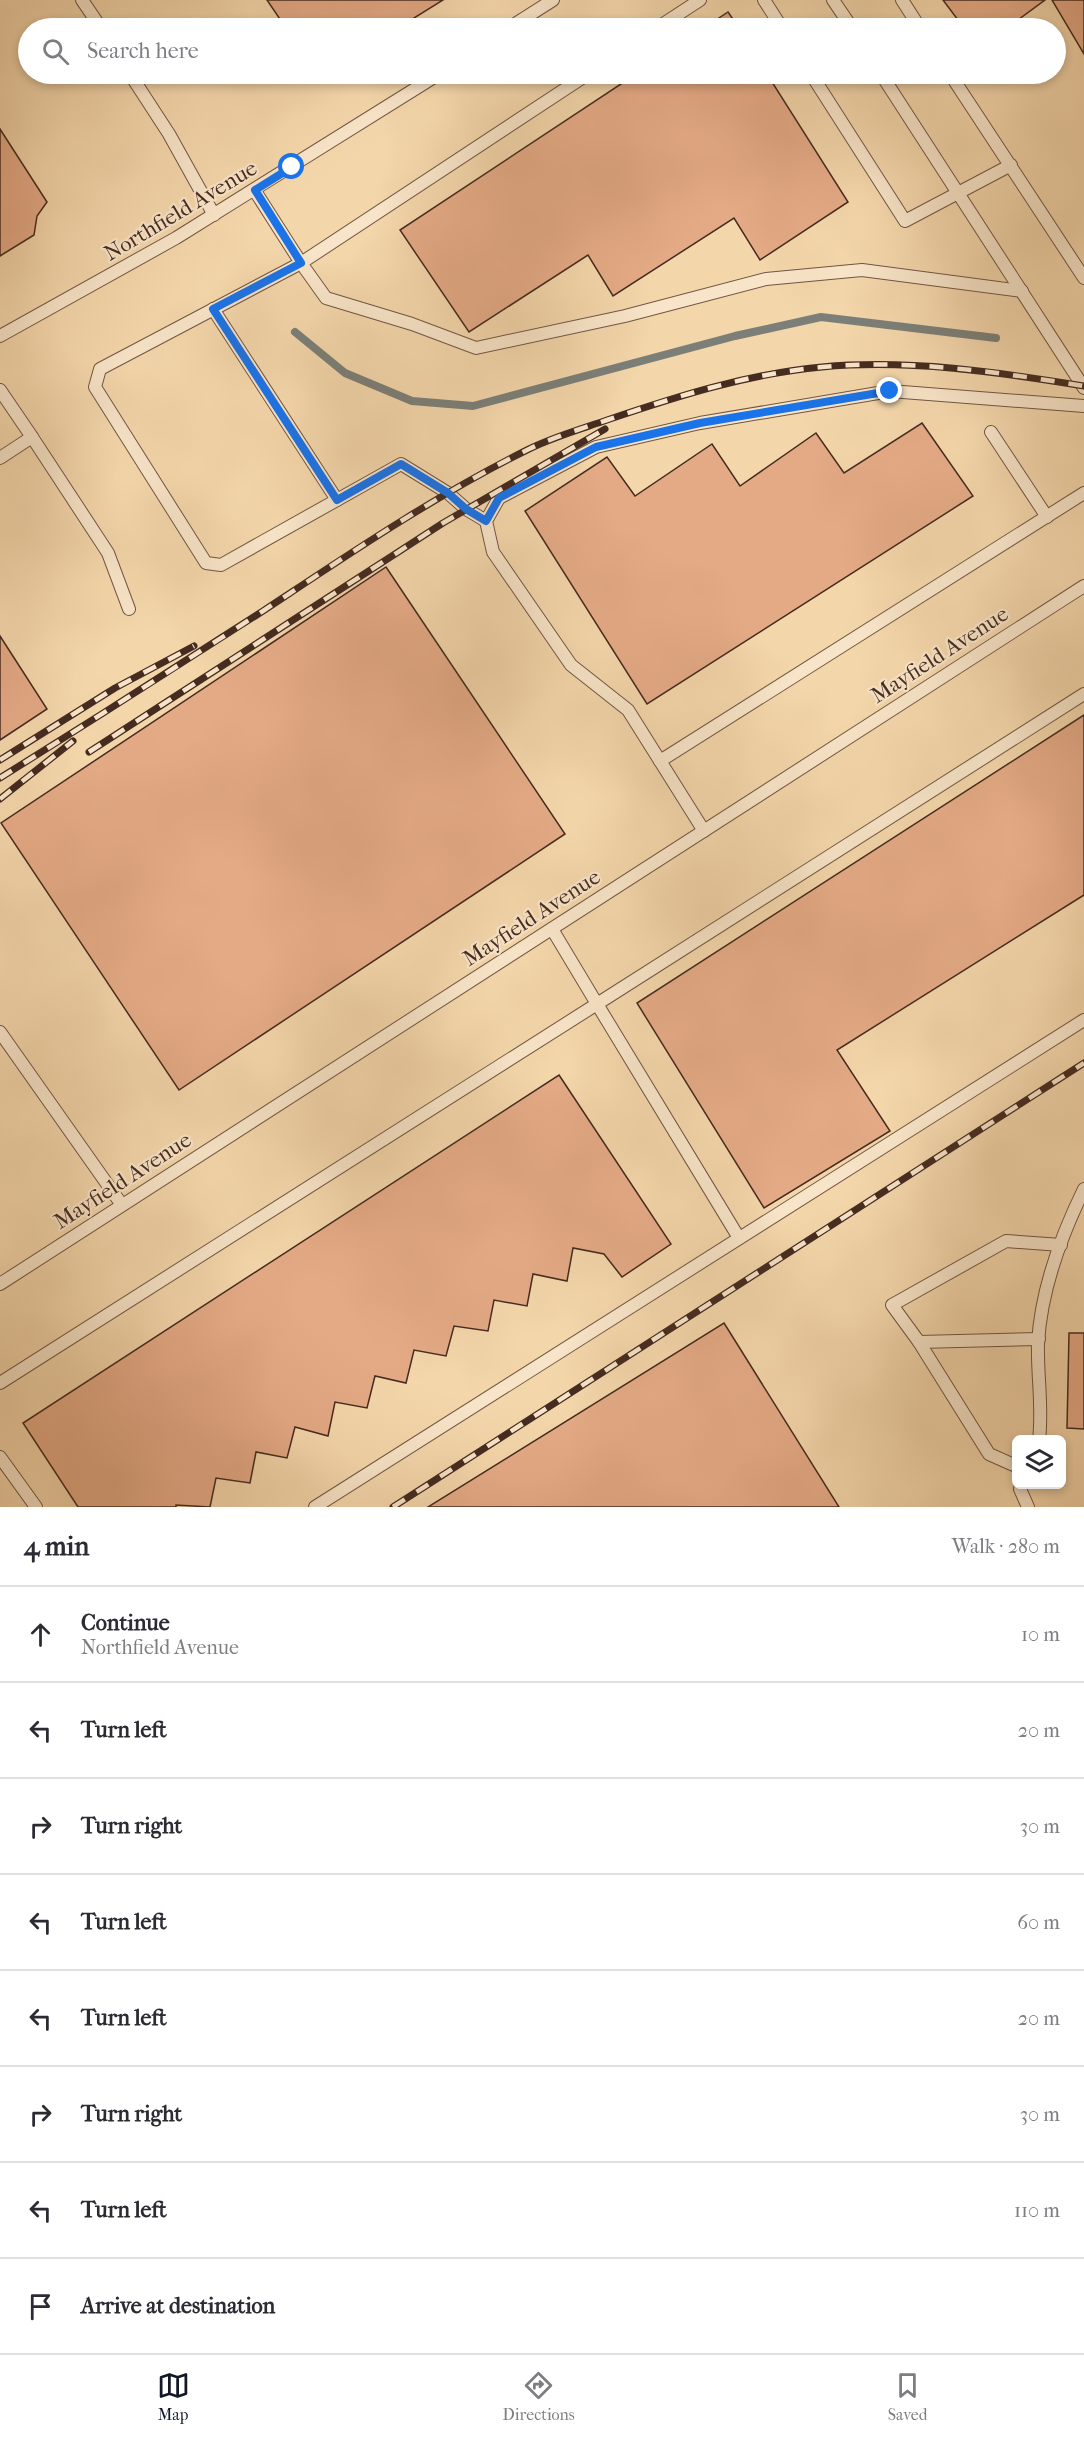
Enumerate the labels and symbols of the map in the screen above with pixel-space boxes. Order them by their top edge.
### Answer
route start [278,153,304,179]
street label: Northfield Avenue [99,155,262,267]
route end [876,377,902,403]
street label: Mayfield Avenue [866,601,1013,709]
street label: Mayfield Avenue [458,864,605,972]
street label: Mayfield Avenue [49,1127,196,1235]

